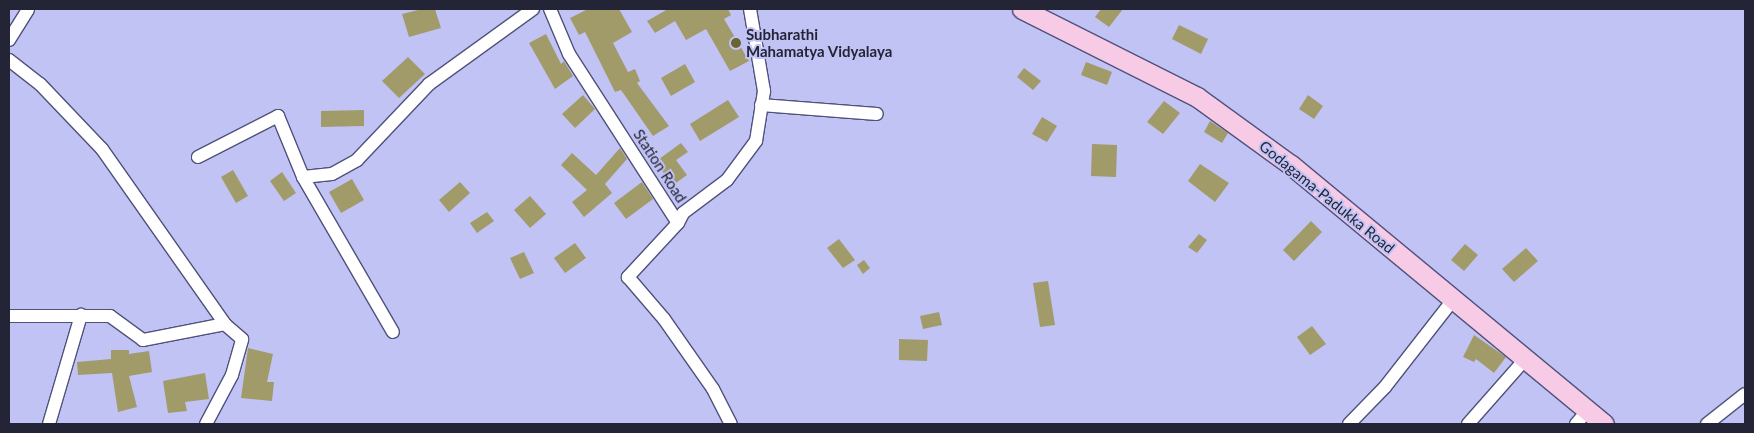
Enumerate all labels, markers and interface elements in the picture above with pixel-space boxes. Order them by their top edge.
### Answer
place label: Subharathi Mahamatya Vidyalaya [746,25,893,60]
marker: Subharathi Mahamatya Vidyalaya [730,37,742,49]
street label: Station Road [630,126,690,206]
street label: Godagama-Padukka Road [1256,137,1398,257]

